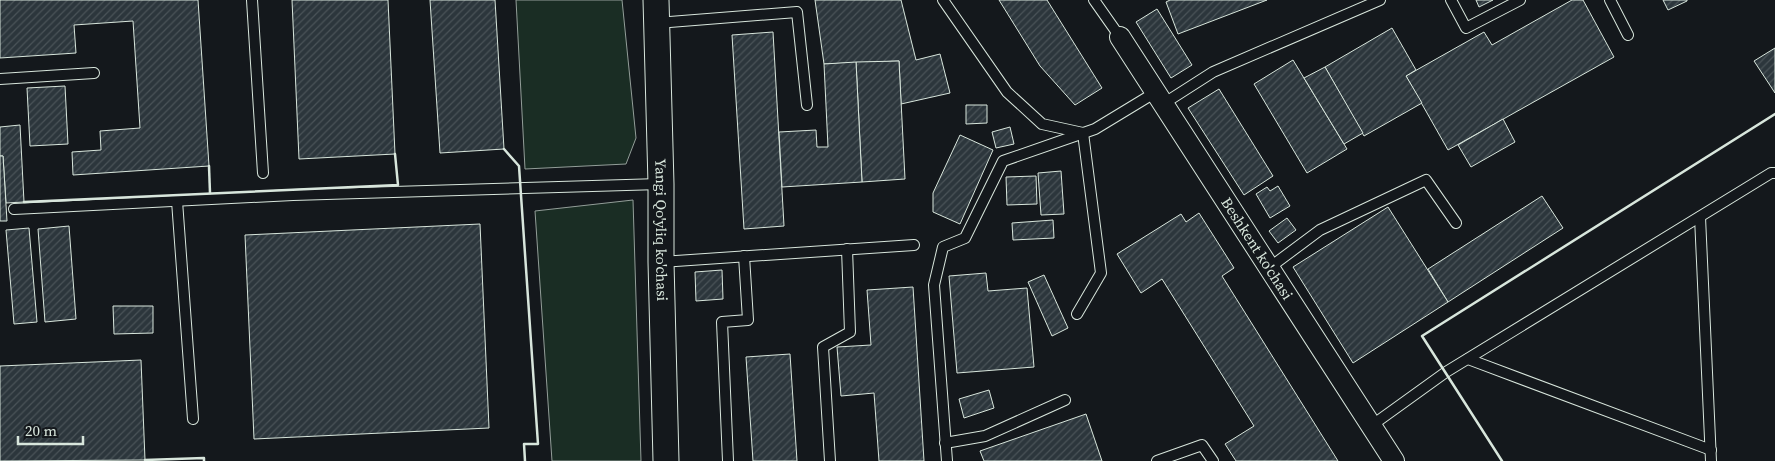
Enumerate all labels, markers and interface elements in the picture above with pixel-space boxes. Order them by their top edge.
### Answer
street label: Yangi Qo'yliq ko'chasi [650,158,673,301]
street label: Beshkent ko'chasi [1216,193,1298,304]
scale bar [18,414,82,446]
text: 20 m [25,420,57,441]

